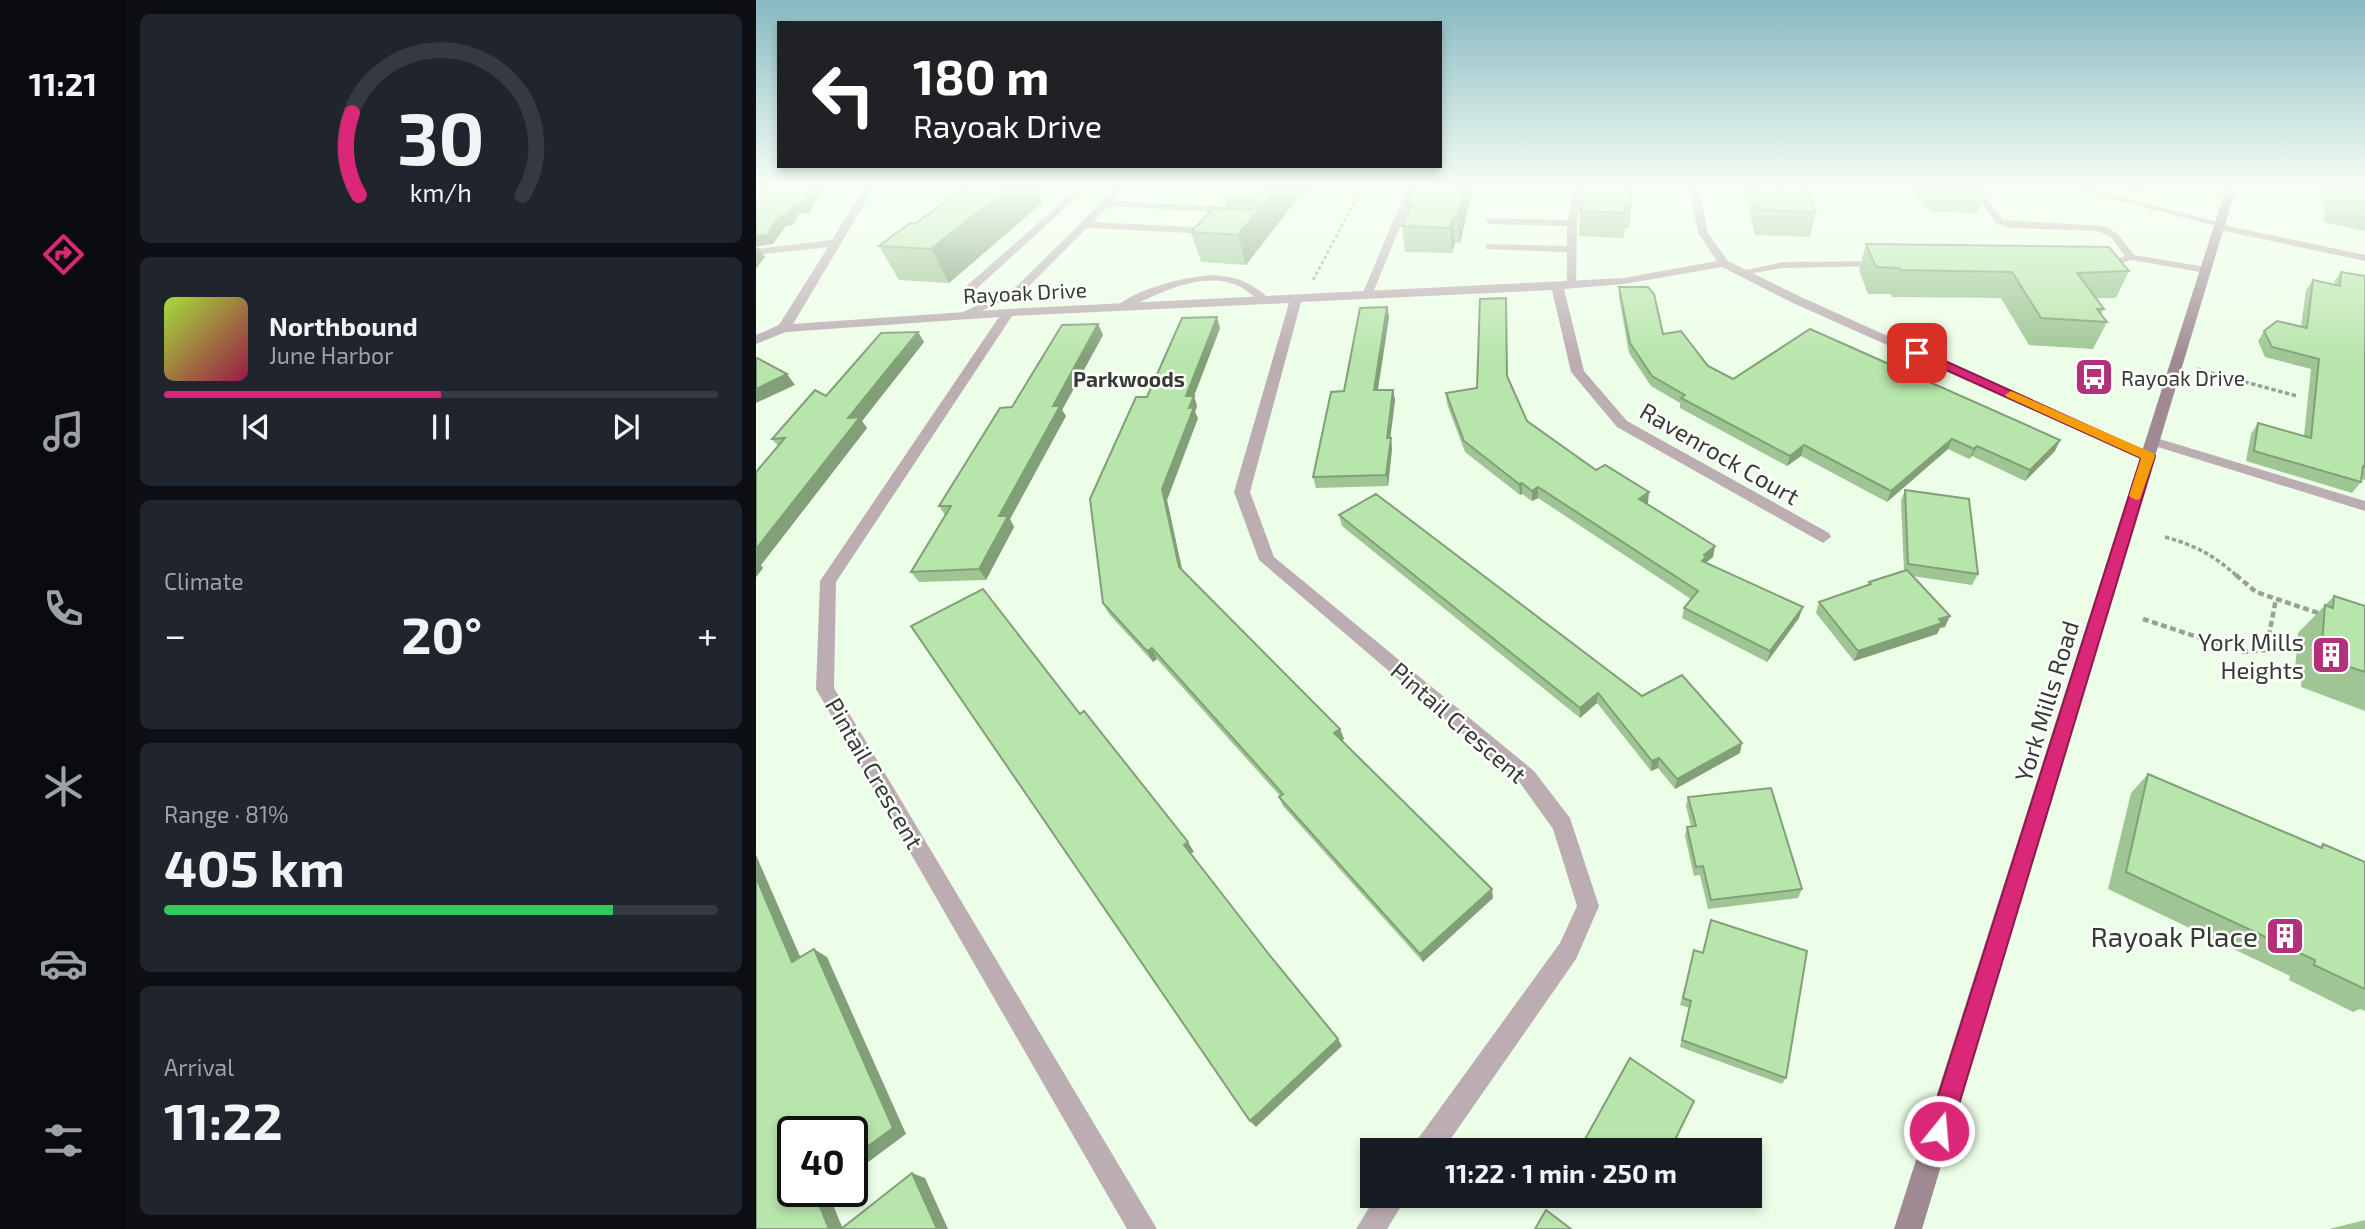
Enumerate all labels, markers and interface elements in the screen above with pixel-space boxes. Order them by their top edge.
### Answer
text: 180 m [913,46,1049,105]
icon: left [798,49,889,140]
text: 11:21 [29,64,97,102]
text: 30 [397,92,485,180]
text: Rayoak Drive [913,106,1102,144]
text: km/h [410,176,472,206]
icon: directions [39,230,88,279]
street label: Rayoak Drive [962,276,1088,308]
text: Northbound [269,310,418,341]
pin [1887,323,1947,383]
icon: arrive [1898,334,1936,372]
text: June Harbor [269,341,393,369]
bus stop icon: Rayoak Drive [2073,356,2115,398]
place label: Rayoak Drive [2121,365,2245,390]
district label: Parkwoods [1073,366,1185,391]
street label: Ravenrock Court [1635,396,1805,510]
icon: music [39,407,88,456]
icon: previous [237,408,275,446]
icon: pause [422,408,460,446]
icon: next [607,408,645,446]
text: Climate [164,567,244,595]
icon: phone [39,584,88,633]
text: 20° [401,602,482,664]
text: − [164,611,186,657]
text: + [697,611,718,657]
street label: York Mills Road [2008,617,2084,785]
place label: York Mills Heights [2198,627,2304,684]
building icon: York Mills Heights [2310,634,2352,676]
street label: Pintail Crescent [1385,655,1533,789]
street label: Pintail Crescent [820,692,930,854]
icon: climate [39,762,88,811]
text: Range · 81% [164,800,289,828]
text: 405 km [164,835,345,897]
building icon: Rayoak Place [2264,915,2306,957]
place label: Rayoak Place [2090,919,2258,953]
icon: car [39,939,88,988]
text: Arrival [164,1053,234,1081]
text: 11:22 [164,1088,283,1150]
position arrow [1902,1094,1976,1168]
icon: filters [39,1116,88,1165]
speed limit sign: 40 [777,1116,868,1207]
text: 11:22 · 1 min · 250 m [1445,1157,1677,1188]

